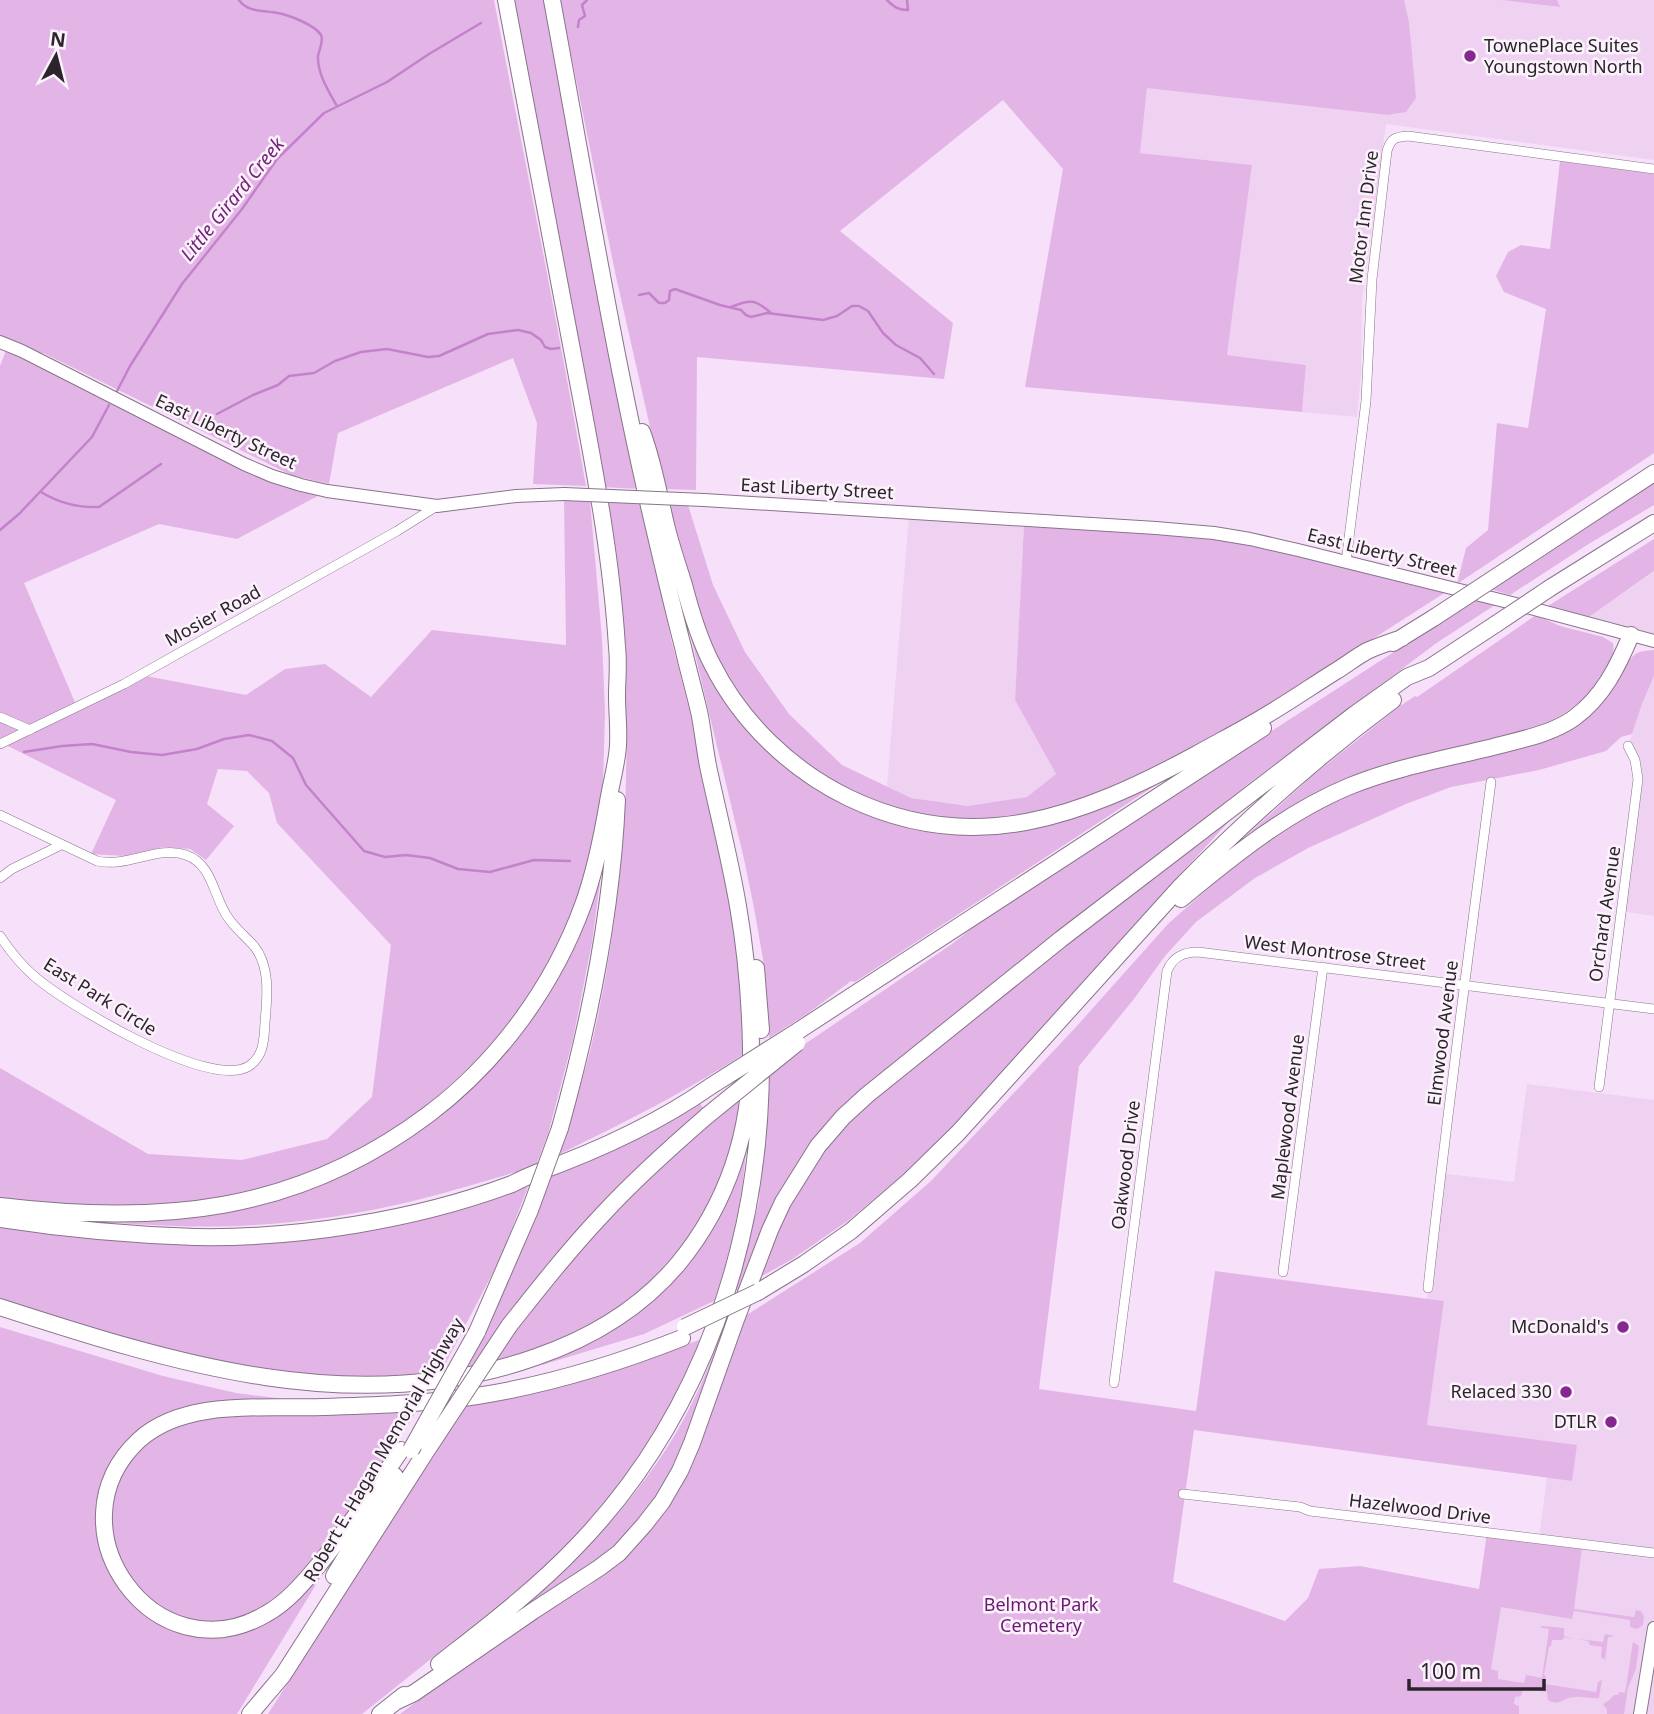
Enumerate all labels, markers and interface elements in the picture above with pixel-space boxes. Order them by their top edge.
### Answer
north arrow [21,21,91,91]
text: N [49,25,67,53]
place label: TownePlace Suites Youngstown North [1484,33,1643,78]
marker: TownePlace Suites Youngstown North [1462,48,1478,64]
water label: Little Girard Creek [174,131,290,266]
street label: Motor Inn Drive [1343,149,1383,285]
street label: East Liberty Street [152,388,301,475]
street label: East Liberty Street [740,472,895,504]
street label: East Liberty Street [1305,522,1460,582]
street label: Mosier Road [160,579,265,651]
street label: Orchard Avenue [1583,844,1625,983]
street label: West Montrose Street [1243,929,1428,975]
street label: East Park Circle [39,952,162,1041]
street label: Elmwood Avenue [1421,959,1463,1107]
street label: Maplewood Avenue [1265,1033,1309,1201]
street label: Oakwood Drive [1105,1099,1145,1231]
street label: Robert E. Hagan Memorial Highway [297,1312,469,1586]
place label: McDonald's [1511,1314,1609,1338]
marker: McDonald's [1615,1319,1631,1335]
place label: Relaced 330 [1450,1379,1552,1403]
marker: Relaced 330 [1558,1384,1574,1400]
place label: DTLR [1554,1409,1597,1433]
marker: DTLR [1603,1414,1619,1430]
street label: Hazelwood Drive [1348,1487,1492,1529]
park label: Belmont Park Cemetery [984,1592,1099,1637]
scale bar [1409,1648,1544,1692]
text: 100 m [1420,1657,1481,1685]

